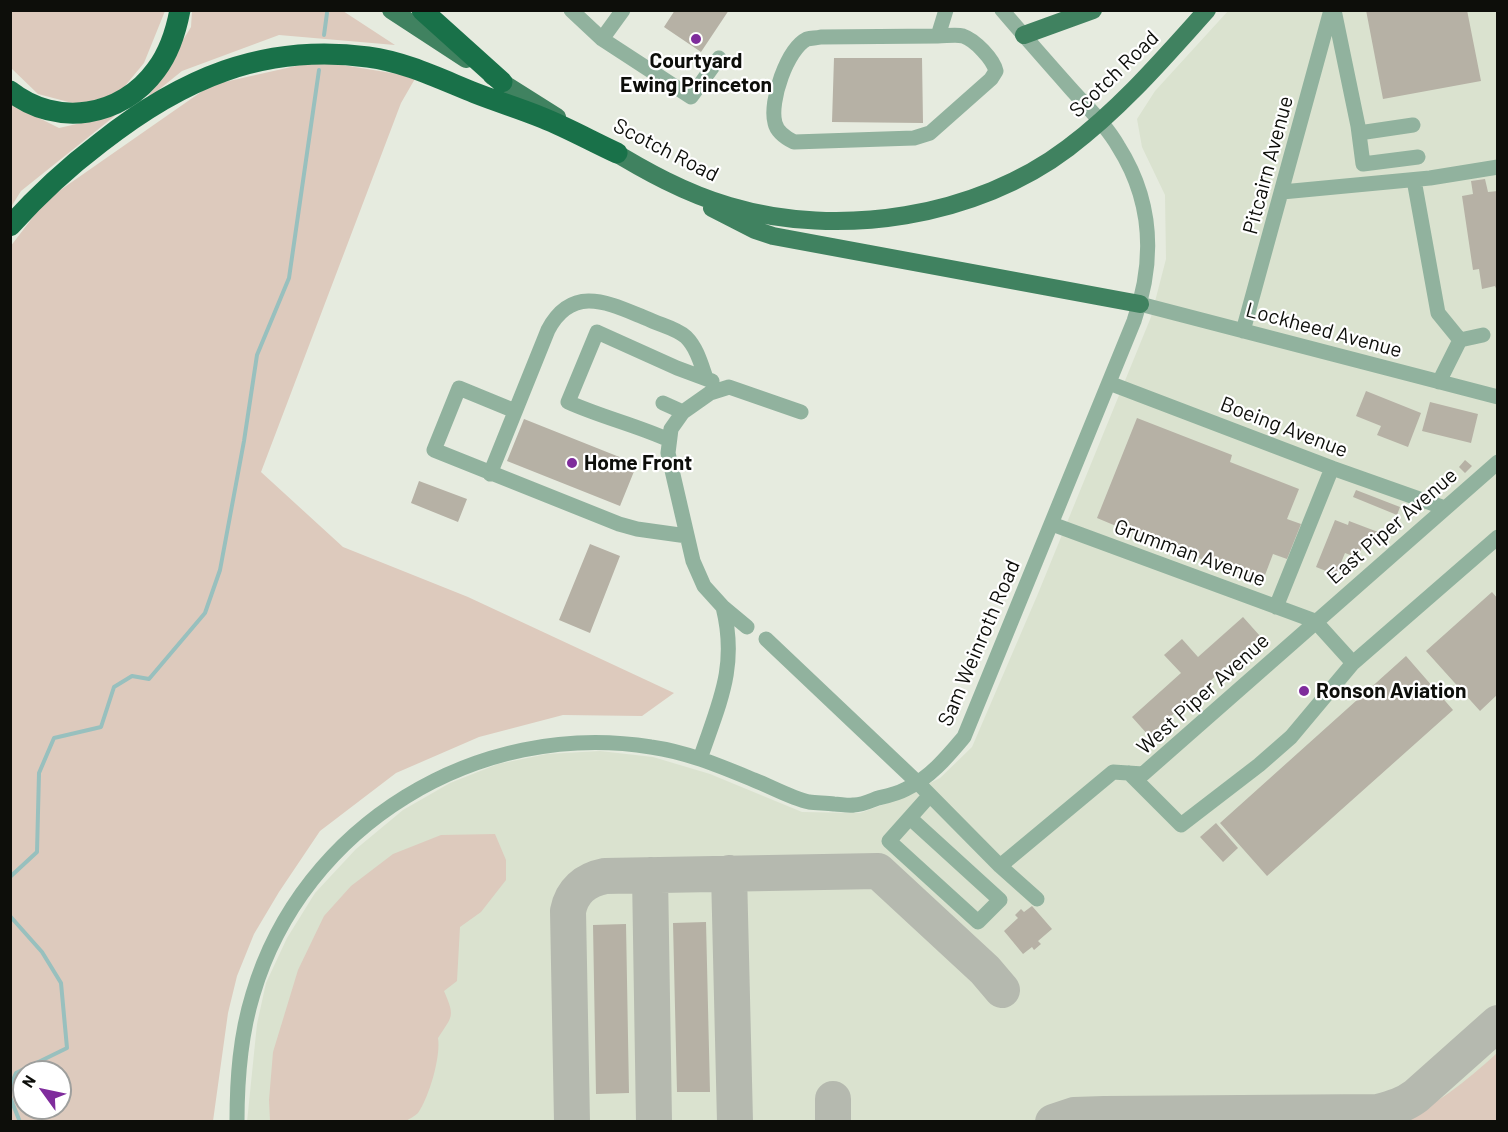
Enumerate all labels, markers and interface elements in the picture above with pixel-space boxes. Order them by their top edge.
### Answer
street label: Scotch Road [1064,25,1164,123]
marker: Courtyard Ewing Princeton [689,32,703,46]
place label: Courtyard Ewing Princeton [620,48,772,98]
street label: Pitcairn Avenue [1237,93,1299,237]
street label: Scotch Road [609,113,723,187]
street label: Lockheed Avenue [1243,297,1405,363]
street label: Boeing Avenue [1217,391,1351,463]
place label: Home Front [584,450,692,476]
marker: Home Front [565,456,579,470]
street label: East Piper Avenue [1322,463,1462,589]
street label: Grumman Avenue [1111,514,1269,592]
street label: Sam Weinroth Road [933,556,1025,730]
street label: West Piper Avenue [1132,628,1274,760]
place label: Ronson Aviation [1316,678,1466,704]
marker: Ronson Aviation [1297,684,1311,698]
north arrow [12,1060,72,1120]
text: N [17,1071,39,1091]

